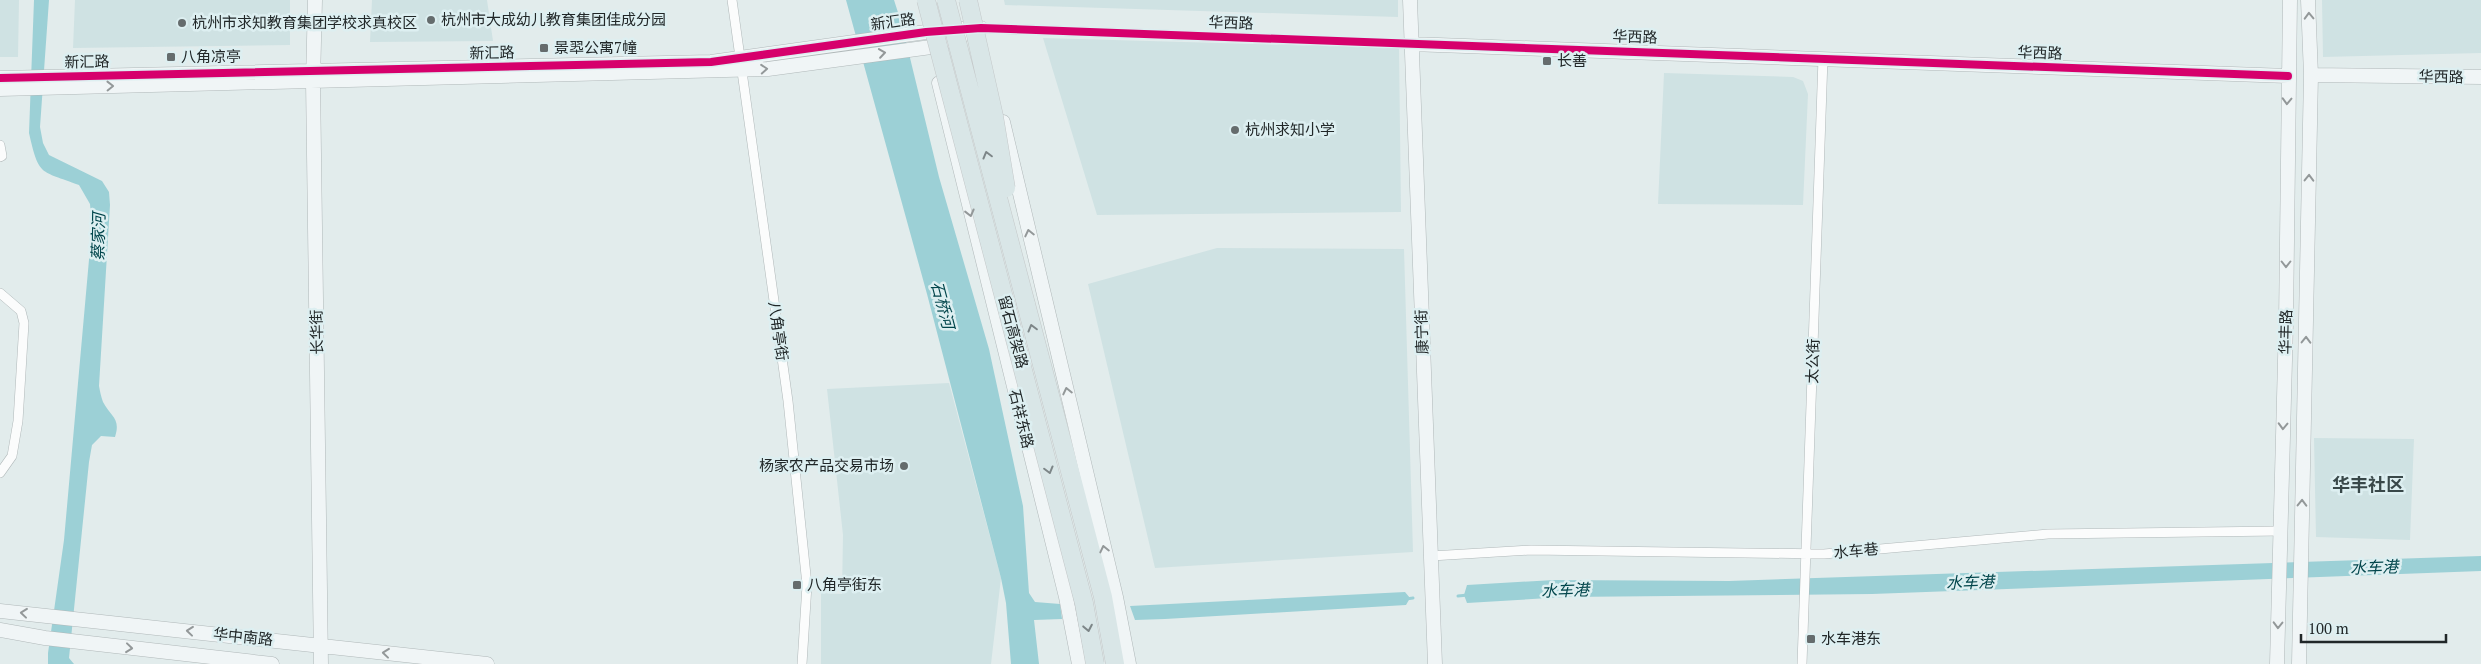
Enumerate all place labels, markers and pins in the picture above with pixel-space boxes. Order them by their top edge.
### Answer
place label: 杭州市大成幼儿教育集团佳成分园 [441,9,666,29]
place label: 杭州市求知教育集团学校求真校区 [192,12,417,32]
marker: 杭州市大成幼儿教育集团佳成分园 [425,14,437,26]
marker: 杭州市求知教育集团学校求真校区 [176,17,188,29]
place label: 景翆公寓7幢 [554,37,637,57]
marker: 景翆公寓7幢 [538,42,550,54]
place label: 八角凉亭 [181,46,241,66]
place label: 长善 [1557,50,1587,70]
marker: 八角凉亭 [165,51,177,63]
marker: 长善 [1541,55,1553,67]
place label: 杭州求知小学 [1245,119,1335,139]
marker: 杭州求知小学 [1229,124,1241,136]
place label: 杨家农产品交易市场 [759,455,894,475]
marker: 杨家农产品交易市场 [898,460,910,472]
place label: 八角亭街东 [807,574,882,594]
marker: 八角亭街东 [791,579,803,591]
place label: 水车港东 [1821,628,1881,648]
marker: 水车港东 [1805,633,1817,645]

